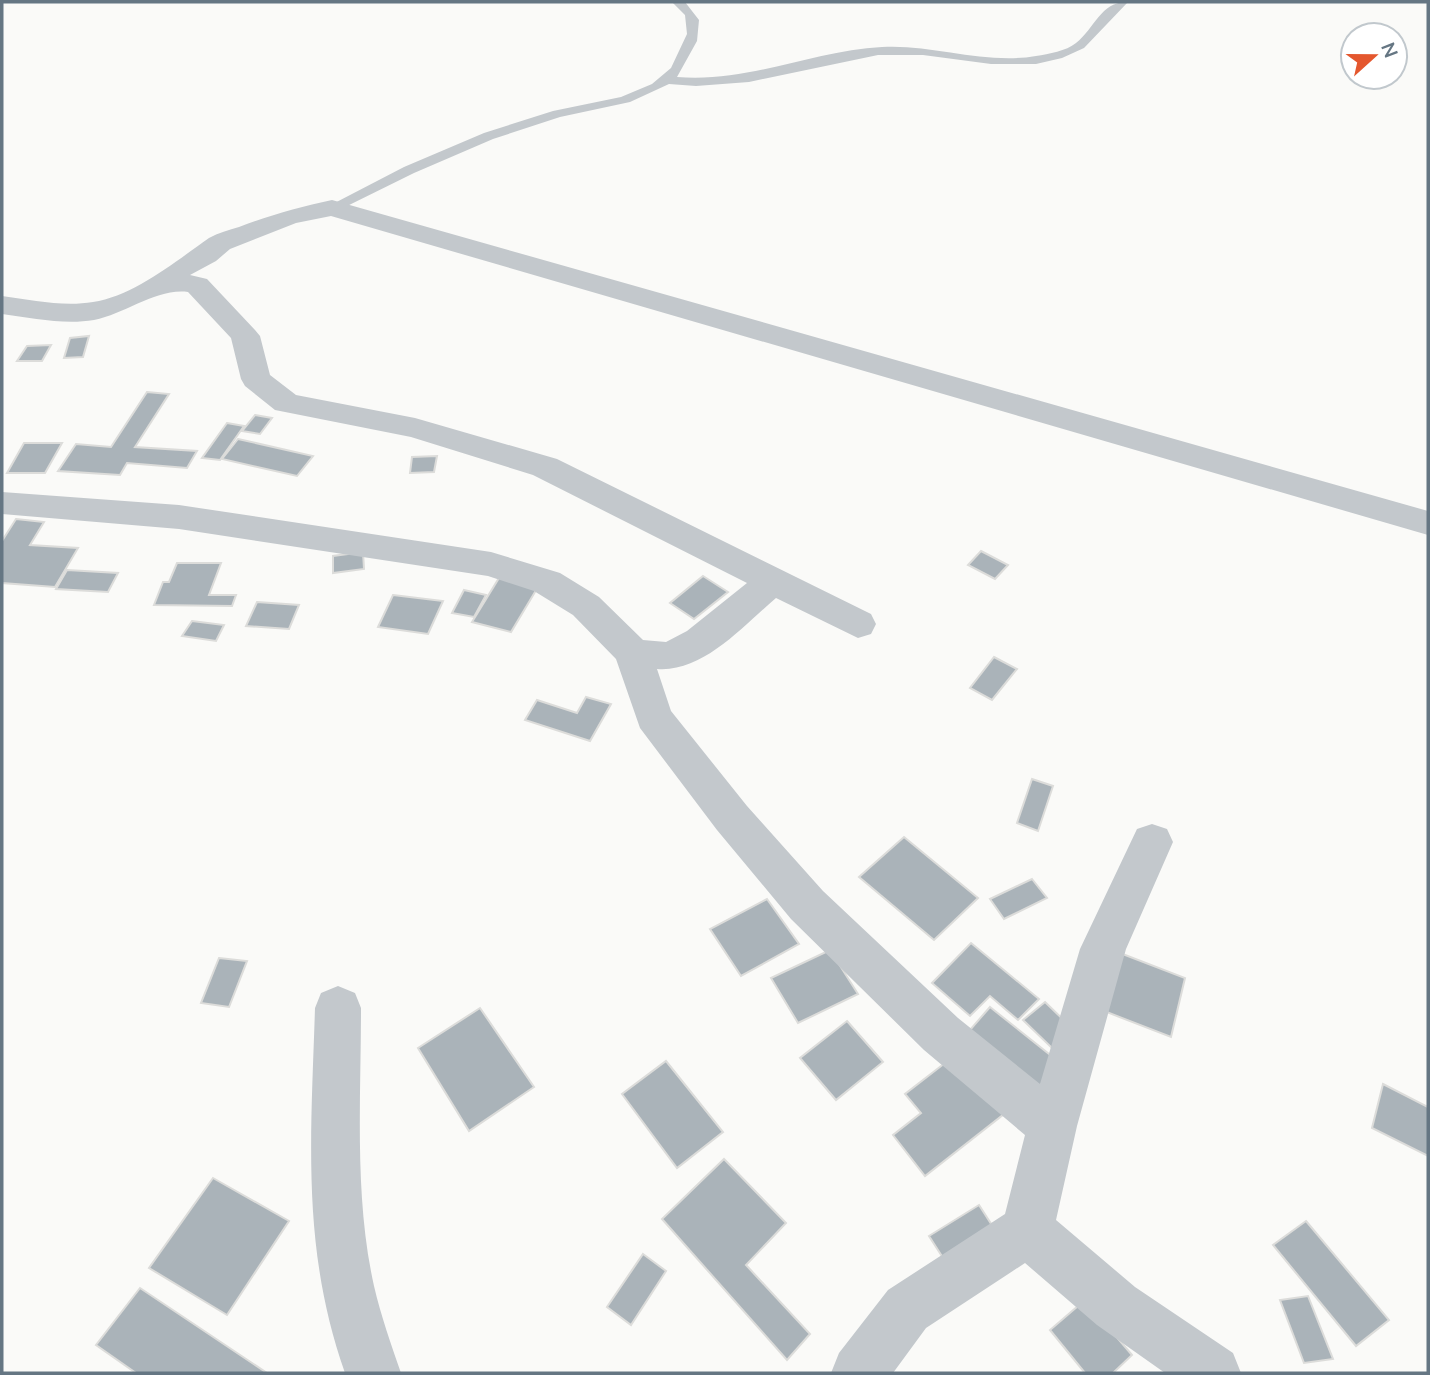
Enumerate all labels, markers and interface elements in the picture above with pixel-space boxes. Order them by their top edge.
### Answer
north arrow [1339,21,1409,91]
text: N [1376,39,1404,61]

